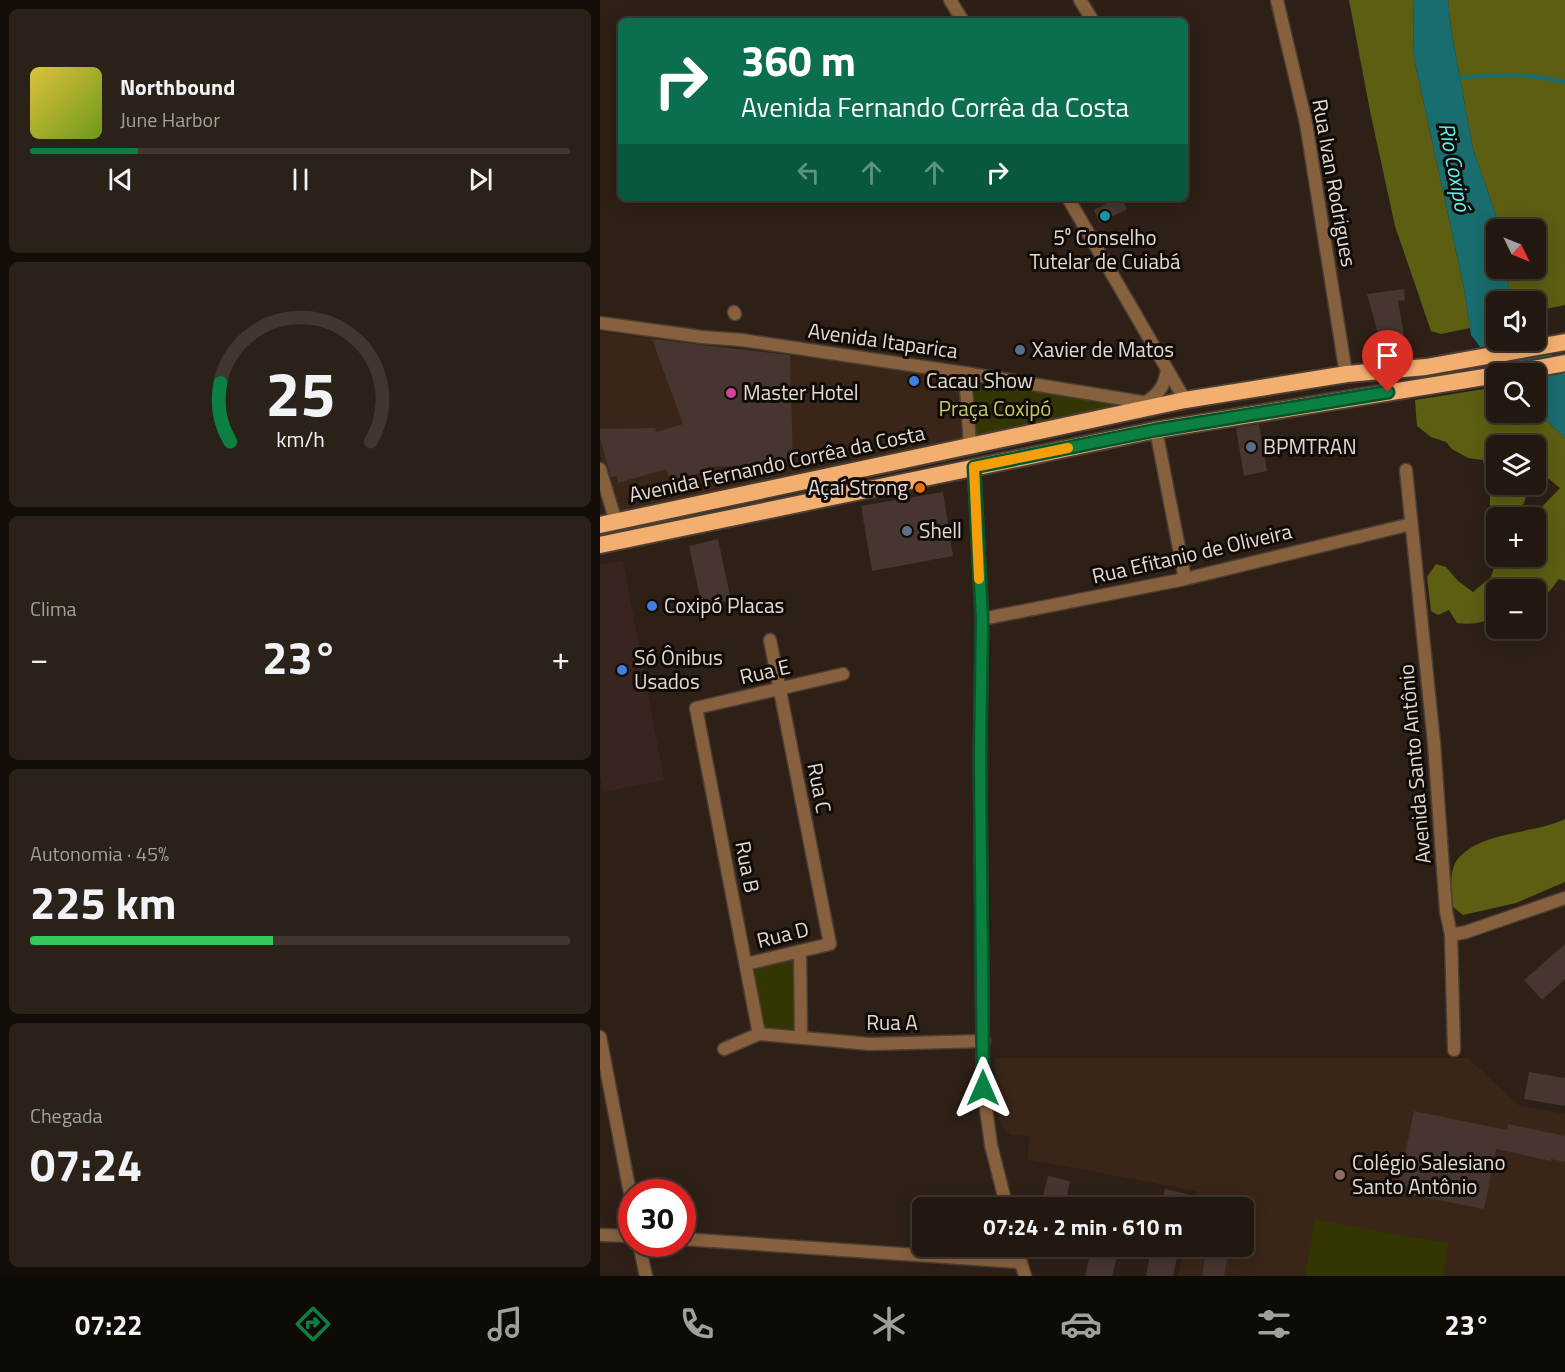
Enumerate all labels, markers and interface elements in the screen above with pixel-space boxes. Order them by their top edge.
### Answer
text: 360 m [741,28,856,92]
icon: right [642,42,720,120]
text: Northbound [120,70,235,104]
text: Avenida Fernando Corrêa da Costa [741,86,1129,127]
street label: Rua Ivan Rodrigues [1304,96,1365,269]
text: June Harbor [120,104,220,135]
water label: Rio Coxipó [1430,120,1480,215]
icon: left [792,156,825,189]
icon: ahead [855,156,888,189]
icon: ahead [918,156,951,189]
icon: right [981,156,1014,189]
icon: previous [104,163,137,196]
icon: pause [284,163,317,196]
icon: next [464,163,497,196]
marker: 5⁰ Conselho Tutelar de Cuiabá [1098,209,1112,223]
north arrow [1486,219,1546,279]
map controls [1486,219,1546,639]
place label: 5⁰ Conselho Tutelar de Cuiabá [1030,221,1181,277]
button: sound [1486,291,1546,351]
street label: Avenida Itaparica [806,314,961,366]
pin [1362,330,1413,392]
place label: Xavier de Matos [1032,333,1174,365]
icon: arrive [1371,339,1404,372]
marker: Xavier de Matos [1013,343,1027,357]
text: 25 [265,345,335,440]
button: search [1486,363,1546,423]
place label: Cacau Show [926,364,1033,396]
marker: Cacau Show [907,374,921,388]
place label: Master Hotel [743,376,859,408]
marker: Master Hotel [724,386,738,400]
park label: Praça Coxipó [939,392,1051,424]
street label: Avenida Fernando Corrêa da Costa [626,416,928,510]
text: km/h [276,423,324,455]
place label: BPMTRAN [1263,430,1357,462]
button: layers [1486,435,1546,495]
marker: BPMTRAN [1244,440,1258,454]
place label: Açaí Strong [808,471,908,503]
marker: Açaí Strong [913,481,927,495]
button: + [1486,507,1546,567]
place label: Shell [919,514,962,546]
street label: Rua Efitanio de Oliveira [1089,514,1295,592]
marker: Shell [900,524,914,538]
button: − [1486,579,1546,639]
place label: Coxipó Placas [664,589,784,621]
text: Clima [30,593,77,624]
marker: Coxipó Placas [645,599,659,613]
text: 23° [262,623,338,691]
text: − [30,633,48,683]
text: + [552,633,570,683]
place label: Só Ônibus Usados [634,641,723,697]
street label: Rua E [736,650,793,692]
marker: Só Ônibus Usados [615,663,629,677]
street label: Avenida Santo Antônio [1389,663,1439,865]
street label: Rua C [799,760,841,816]
text: Autonomia · 45% [30,838,169,869]
street label: Rua B [727,838,769,895]
text: 225 km [30,868,176,936]
street label: Rua D [753,912,812,956]
street label: Rua A [866,1006,918,1038]
position arrow [951,1056,1015,1120]
text: Chegada [30,1100,103,1131]
text: 07:24 [30,1130,142,1198]
place label: Colégio Salesiano Santo Antônio [1352,1146,1505,1202]
marker: Colégio Salesiano Santo Antônio [1333,1168,1347,1182]
speed limit sign: 30 [618,1179,696,1257]
text: 07:24 · 2 min · 610 m [983,1210,1183,1244]
icon: directions [292,1303,334,1345]
icon: music [484,1303,526,1345]
icon: phone [676,1303,718,1345]
icon: climate [868,1303,910,1345]
icon: car [1060,1303,1102,1345]
icon: filters [1253,1303,1295,1345]
text: 07:22 [75,1304,142,1345]
text: 23° [1445,1304,1490,1345]

